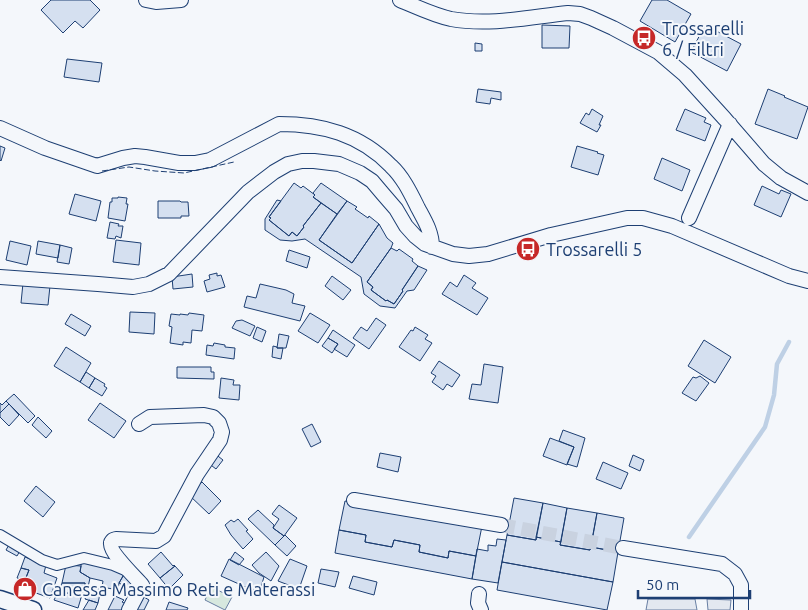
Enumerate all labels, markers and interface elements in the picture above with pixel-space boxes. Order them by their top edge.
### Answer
place label: Trossarelli 6 / Filtri [662,18,744,59]
bus stop icon: Trossarelli 6 / Filtri [631,25,657,51]
bus stop icon: Trossarelli 5 [515,236,541,262]
place label: Trossarelli 5 [546,239,642,259]
scale bar [638,568,750,600]
shop icon: Canessa Massimo Reti e Materassi [12,576,38,602]
text: 50 m [646,576,679,593]
place label: Canessa Massimo Reti e Materassi [42,579,315,599]

